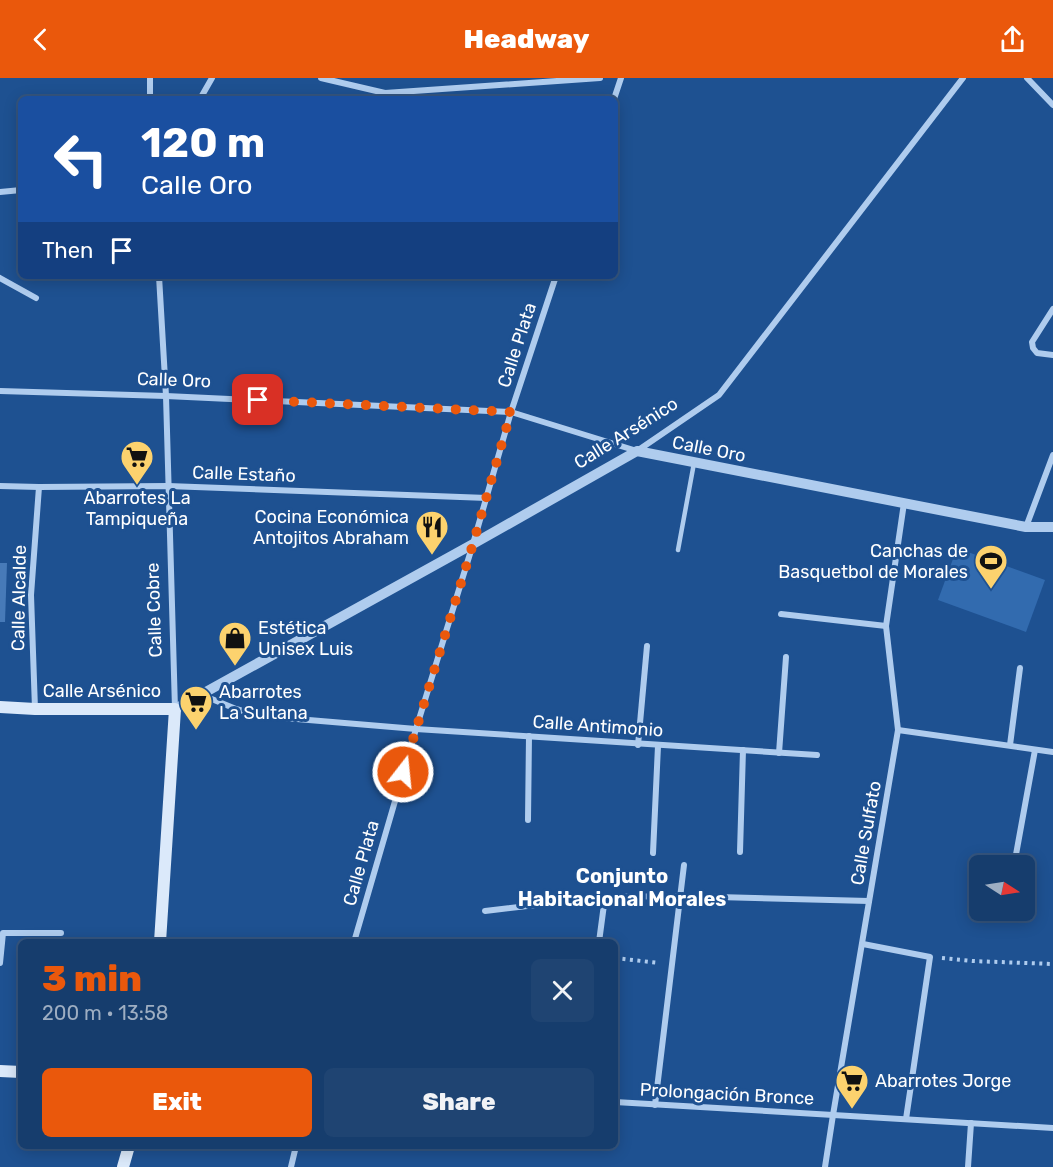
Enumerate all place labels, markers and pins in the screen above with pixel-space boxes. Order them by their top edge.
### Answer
pin [232,374,283,425]
supermarket icon: Abarrotes La Tampiqueña [119,439,155,486]
place label: Abarrotes La Tampiqueña [83,487,191,530]
place label: Cocina Económica Antojitos Abraham [253,506,409,549]
restaurant icon: Cocina Económica Antojitos Abraham [414,509,450,556]
place label: Canchas de Basquetbol de Morales [778,540,968,583]
sports icon: Canchas de Basquetbol de Morales [973,543,1009,590]
place label: Estética Unisex Luis [258,617,353,660]
shop icon: Estética Unisex Luis [217,620,253,667]
place label: Abarrotes La Sultana [219,681,308,724]
supermarket icon: Abarrotes La Sultana [178,684,214,731]
supermarket icon: Abarrotes Jorge [834,1063,870,1110]
place label: Abarrotes Jorge [875,1070,1011,1092]

